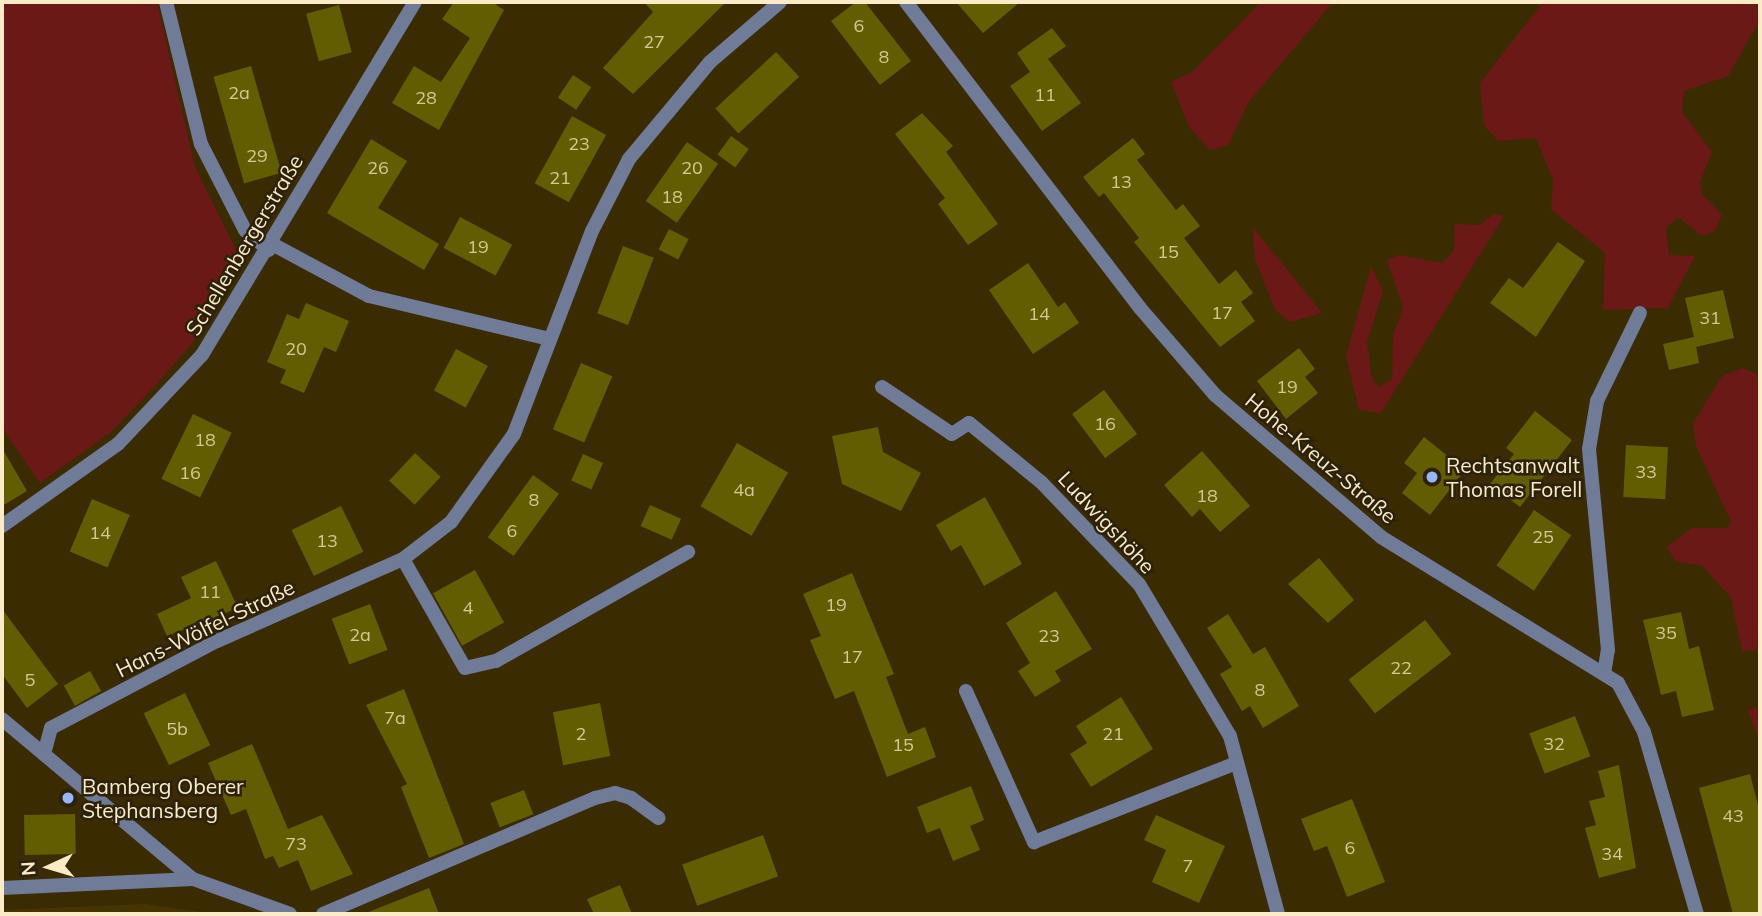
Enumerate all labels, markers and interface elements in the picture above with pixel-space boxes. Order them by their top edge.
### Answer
house number: 6 [854,15,864,37]
house number: 27 [643,31,665,53]
house number: 8 [879,46,889,68]
house number: 2a [228,82,250,104]
house number: 11 [1034,84,1056,106]
house number: 28 [415,87,437,109]
house number: 23 [568,133,590,155]
house number: 29 [246,145,268,167]
street label: Schellenbergerstraße [180,150,308,340]
house number: 26 [367,157,389,179]
house number: 20 [681,157,703,179]
house number: 21 [549,167,571,189]
house number: 13 [1110,171,1132,193]
house number: 18 [661,186,683,208]
house number: 19 [467,236,489,258]
house number: 15 [1157,241,1179,263]
house number: 17 [1211,302,1233,324]
house number: 14 [1028,303,1050,325]
house number: 31 [1699,307,1721,329]
house number: 20 [285,338,307,360]
house number: 19 [1276,376,1298,398]
street label: Hohe-Kreuz-Straße [1240,388,1402,528]
house number: 16 [1094,413,1116,435]
house number: 18 [194,429,216,451]
place label: Rechtsanwalt Thomas Forell [1446,452,1582,502]
house number: 33 [1635,461,1657,483]
house number: 16 [179,462,201,484]
street label: Ludwigshöhe [1053,466,1161,578]
marker: Rechtsanwalt Thomas Forell [1424,469,1440,485]
house number: 4a [733,479,755,501]
house number: 18 [1196,485,1218,507]
house number: 8 [529,489,539,511]
house number: 6 [507,520,517,542]
house number: 14 [89,522,111,544]
house number: 25 [1532,526,1554,548]
house number: 13 [316,530,338,552]
street label: Hans-Wölfel-Straße [112,574,298,682]
house number: 11 [199,581,221,603]
house number: 19 [825,594,847,616]
house number: 4 [463,597,473,619]
house number: 35 [1655,622,1677,644]
house number: 2a [349,624,371,646]
house number: 23 [1038,625,1060,647]
house number: 17 [841,646,863,668]
house number: 22 [1390,657,1412,679]
house number: 5 [25,669,35,691]
house number: 8 [1255,679,1265,701]
house number: 7a [384,707,406,729]
house number: 5b [166,718,188,740]
house number: 2 [576,723,586,745]
house number: 21 [1102,723,1124,745]
house number: 32 [1543,733,1565,755]
house number: 15 [892,734,914,756]
place label: Bamberg Oberer Stephansberg [82,773,244,823]
marker: Bamberg Oberer Stephansberg [60,790,76,806]
house number: 43 [1722,805,1744,827]
north arrow [14,832,84,902]
house number: 73 [285,833,307,855]
house number: 6 [1345,837,1355,859]
house number: 34 [1601,843,1623,865]
house number: 7 [1183,855,1193,877]
text: N [16,860,41,876]

